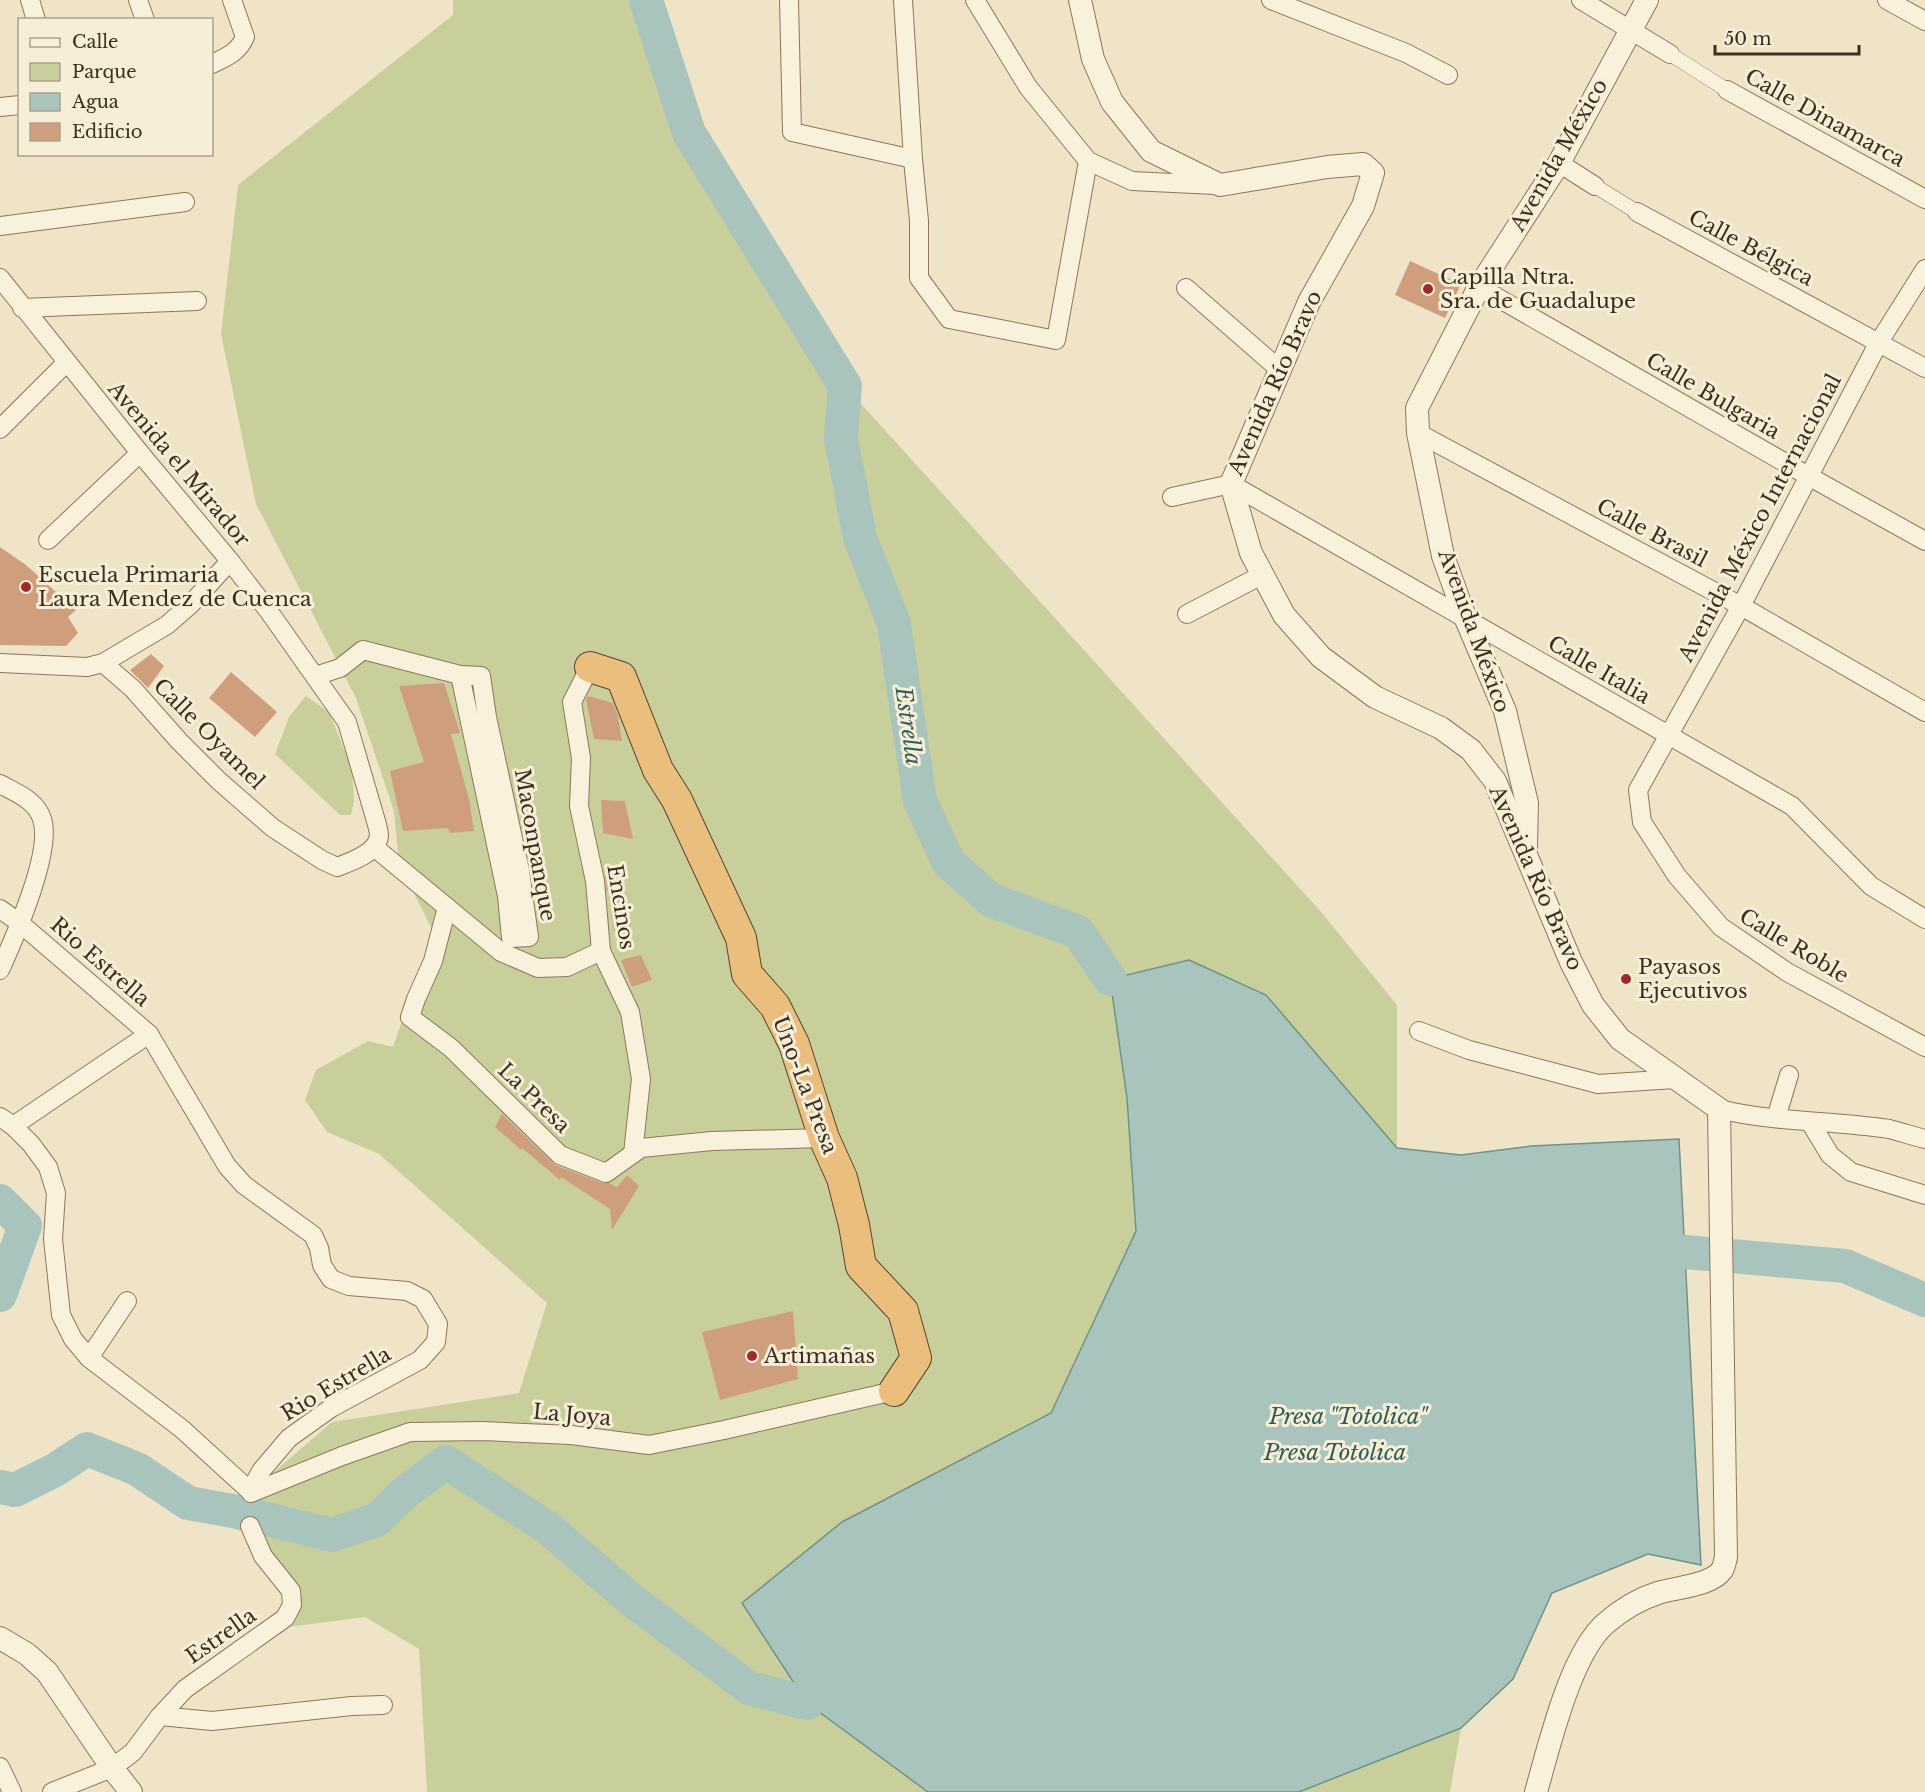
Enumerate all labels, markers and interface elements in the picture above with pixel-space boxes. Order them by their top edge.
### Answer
legend [18,18,213,156]
scale bar [1715,18,1859,56]
text: 50 m [1724,28,1772,50]
text: Calle [72,31,118,53]
text: Parque [72,61,137,83]
street label: Calle Dinamarca [1740,63,1910,173]
street label: Avenida México [1504,74,1613,237]
text: Agua [71,91,119,113]
text: Edificio [72,121,143,143]
street label: Calle Bélgica [1684,204,1818,292]
place label: Capilla Ntra. Sra. de Guadalupe [1440,264,1636,314]
marker: Capilla Ntra. Sra. de Guadalupe [1421,282,1435,296]
street label: Avenida Río Bravo [1222,287,1327,480]
street label: Calle Bulgaria [1642,347,1785,445]
street label: Avenida México Internacional [1672,369,1847,667]
street label: Avenida el Mirador [102,376,256,552]
street label: Calle Brasil [1592,493,1712,573]
street label: Avenida México [1432,545,1516,716]
place label: Escuela Primaria Laura Mendez de Cuenca [38,562,312,612]
marker: Escuela Primaria Laura Mendez de Cuenca [19,580,33,594]
street label: Calle Italia [1543,630,1655,710]
street label: Calle Oyamel [148,673,270,795]
water label: Estrella [890,684,927,767]
street label: Maconpanque [509,767,561,923]
street label: Avenida Río Bravo [1483,781,1588,974]
street label: Encinos [601,863,641,951]
street label: Calle Roble [1735,903,1853,989]
street label: Rio Estrella [45,912,155,1012]
place label: Payasos Ejecutivos [1638,954,1748,1004]
marker: Payasos Ejecutivos [1619,972,1633,986]
street label: Uno-La Presa [767,1013,843,1158]
street label: La Presa [493,1057,576,1139]
street label: Rio Estrella [276,1341,396,1427]
place label: Artimañas [763,1343,875,1369]
marker: Artimañas [745,1349,759,1363]
street label: La Joya [532,1399,613,1431]
water label: Presa "Totolica" [1268,1403,1429,1430]
water label: Presa Totolica [1263,1439,1406,1466]
street label: Estrella [181,1602,261,1670]

